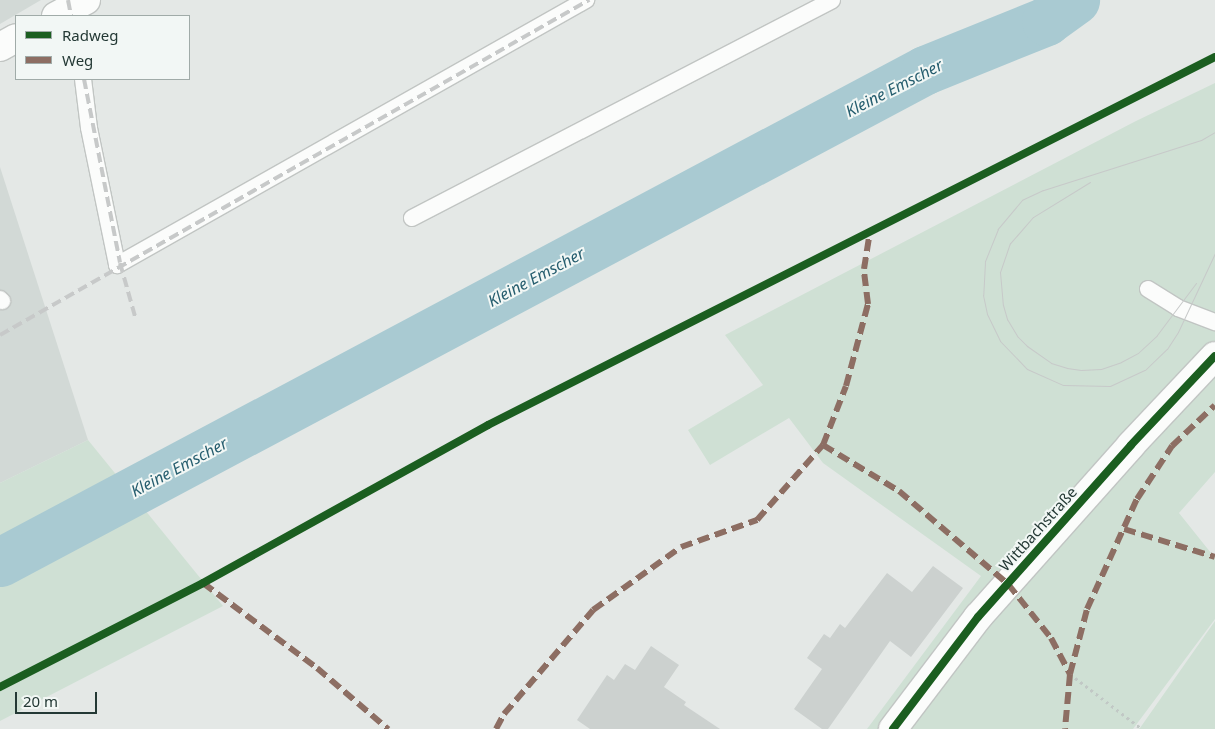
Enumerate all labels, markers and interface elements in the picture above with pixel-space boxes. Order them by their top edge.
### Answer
legend [15,15,190,80]
text: Radweg [62,25,118,45]
text: Weg [62,50,93,70]
water label: Kleine Emscher [842,55,946,121]
water label: Kleine Emscher [484,243,588,311]
water label: Kleine Emscher [127,433,231,501]
street label: Wittbachstraße [995,483,1081,575]
scale bar [18,682,100,714]
text: 20 m [23,691,58,711]

